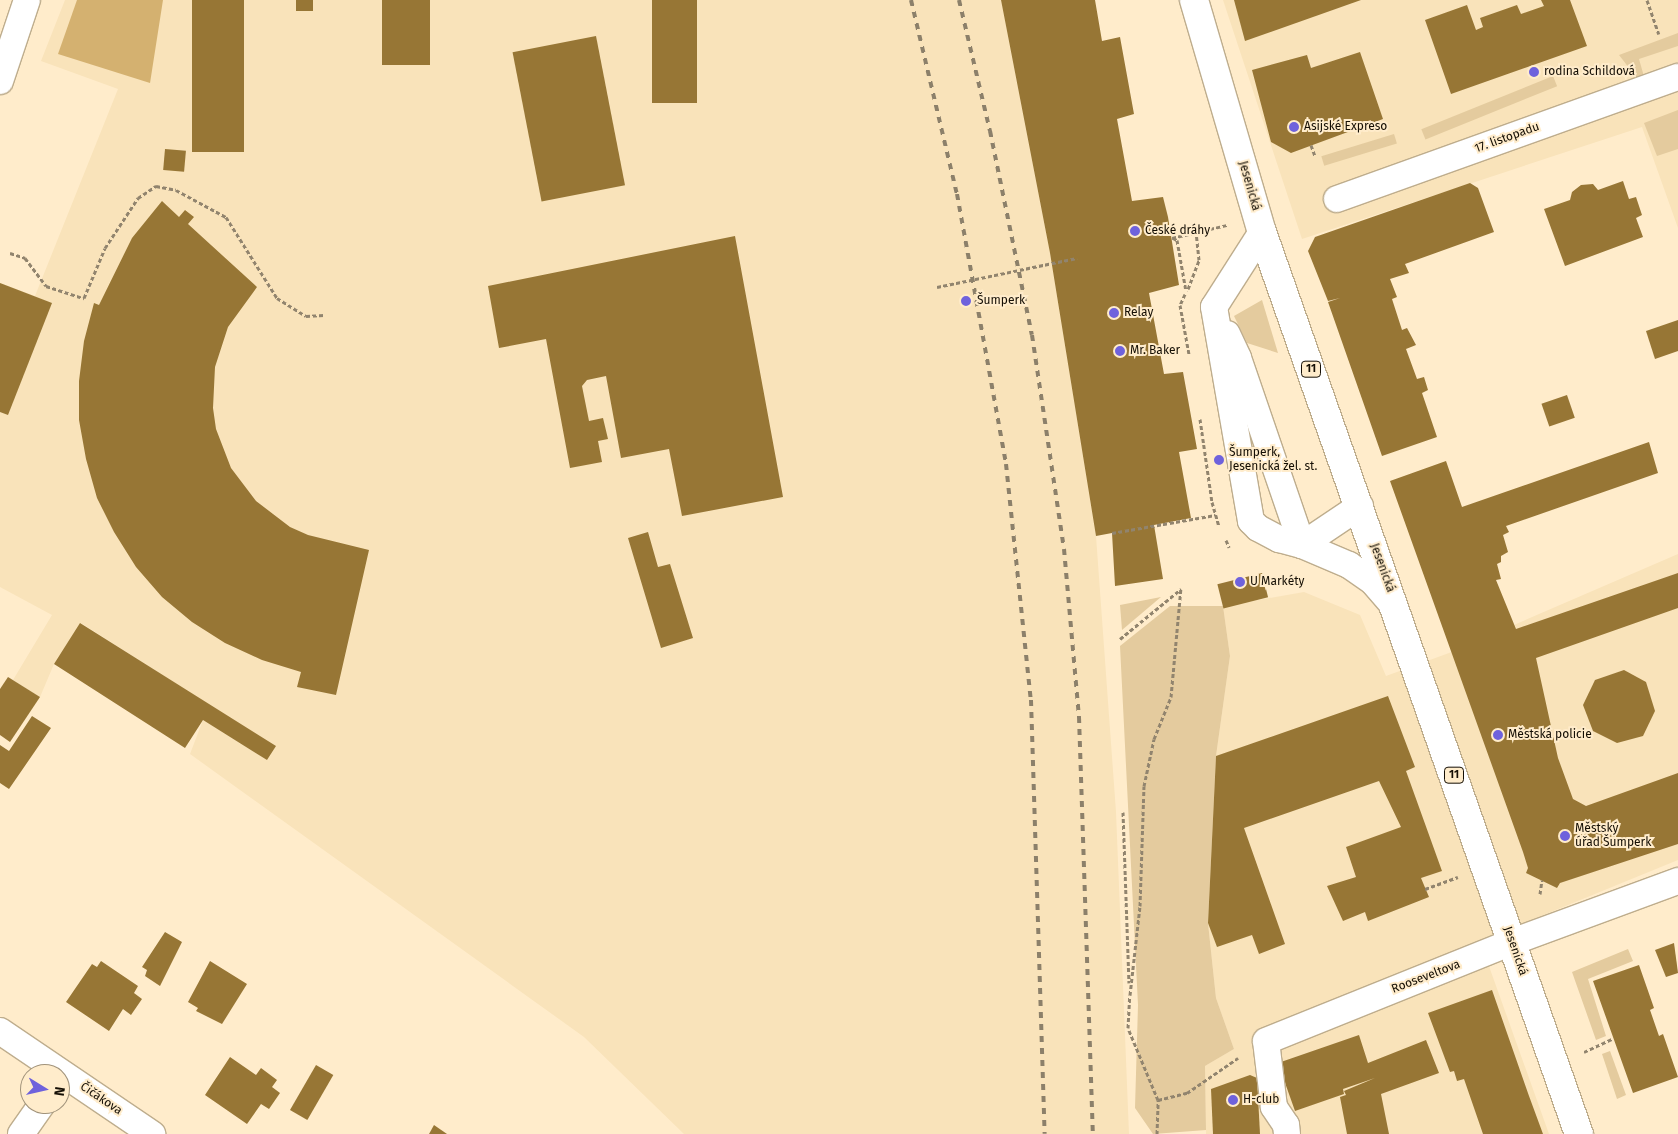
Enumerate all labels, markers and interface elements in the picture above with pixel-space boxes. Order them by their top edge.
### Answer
place label: rodina Schildová [1544,65,1635,79]
marker: rodina Schildová [1528,66,1540,78]
place label: Asijské Expreso [1304,120,1387,134]
street label: 17. listopadu [1473,120,1541,156]
marker: Asijské Expreso [1288,121,1300,133]
street label: Jesenická [1235,160,1263,212]
place label: České dráhy [1145,224,1210,238]
marker: České dráhy [1129,225,1141,237]
marker: Šumperk [959,294,973,308]
place label: Šumperk [977,294,1025,308]
place label: Relay [1124,306,1153,320]
marker: Relay [1108,307,1120,319]
place label: Mr. Baker [1130,344,1180,358]
marker: Mr. Baker [1114,345,1126,357]
road number: 11 [1300,360,1322,378]
place label: Šumperk, Jesenická žel. st. [1229,446,1317,474]
marker: Šumperk, Jesenická žel. st. [1213,454,1225,466]
street label: Jesenická [1367,542,1397,594]
place label: U Markéty [1250,575,1304,589]
marker: U Markéty [1234,576,1246,588]
place label: Městská policie [1508,728,1592,742]
marker: Městská policie [1492,729,1504,741]
road number: 11 [1443,766,1465,784]
place label: Městský úřad Šumperk [1575,822,1651,850]
marker: Městský úřad Šumperk [1559,830,1571,842]
street label: Jesenická [1500,925,1530,977]
street label: Rooseveltova [1390,957,1462,997]
north arrow [20,1064,70,1114]
street label: Čičákova [77,1080,125,1118]
text: N [50,1085,68,1097]
place label: H-club [1243,1093,1279,1107]
marker: H-club [1227,1094,1239,1106]

